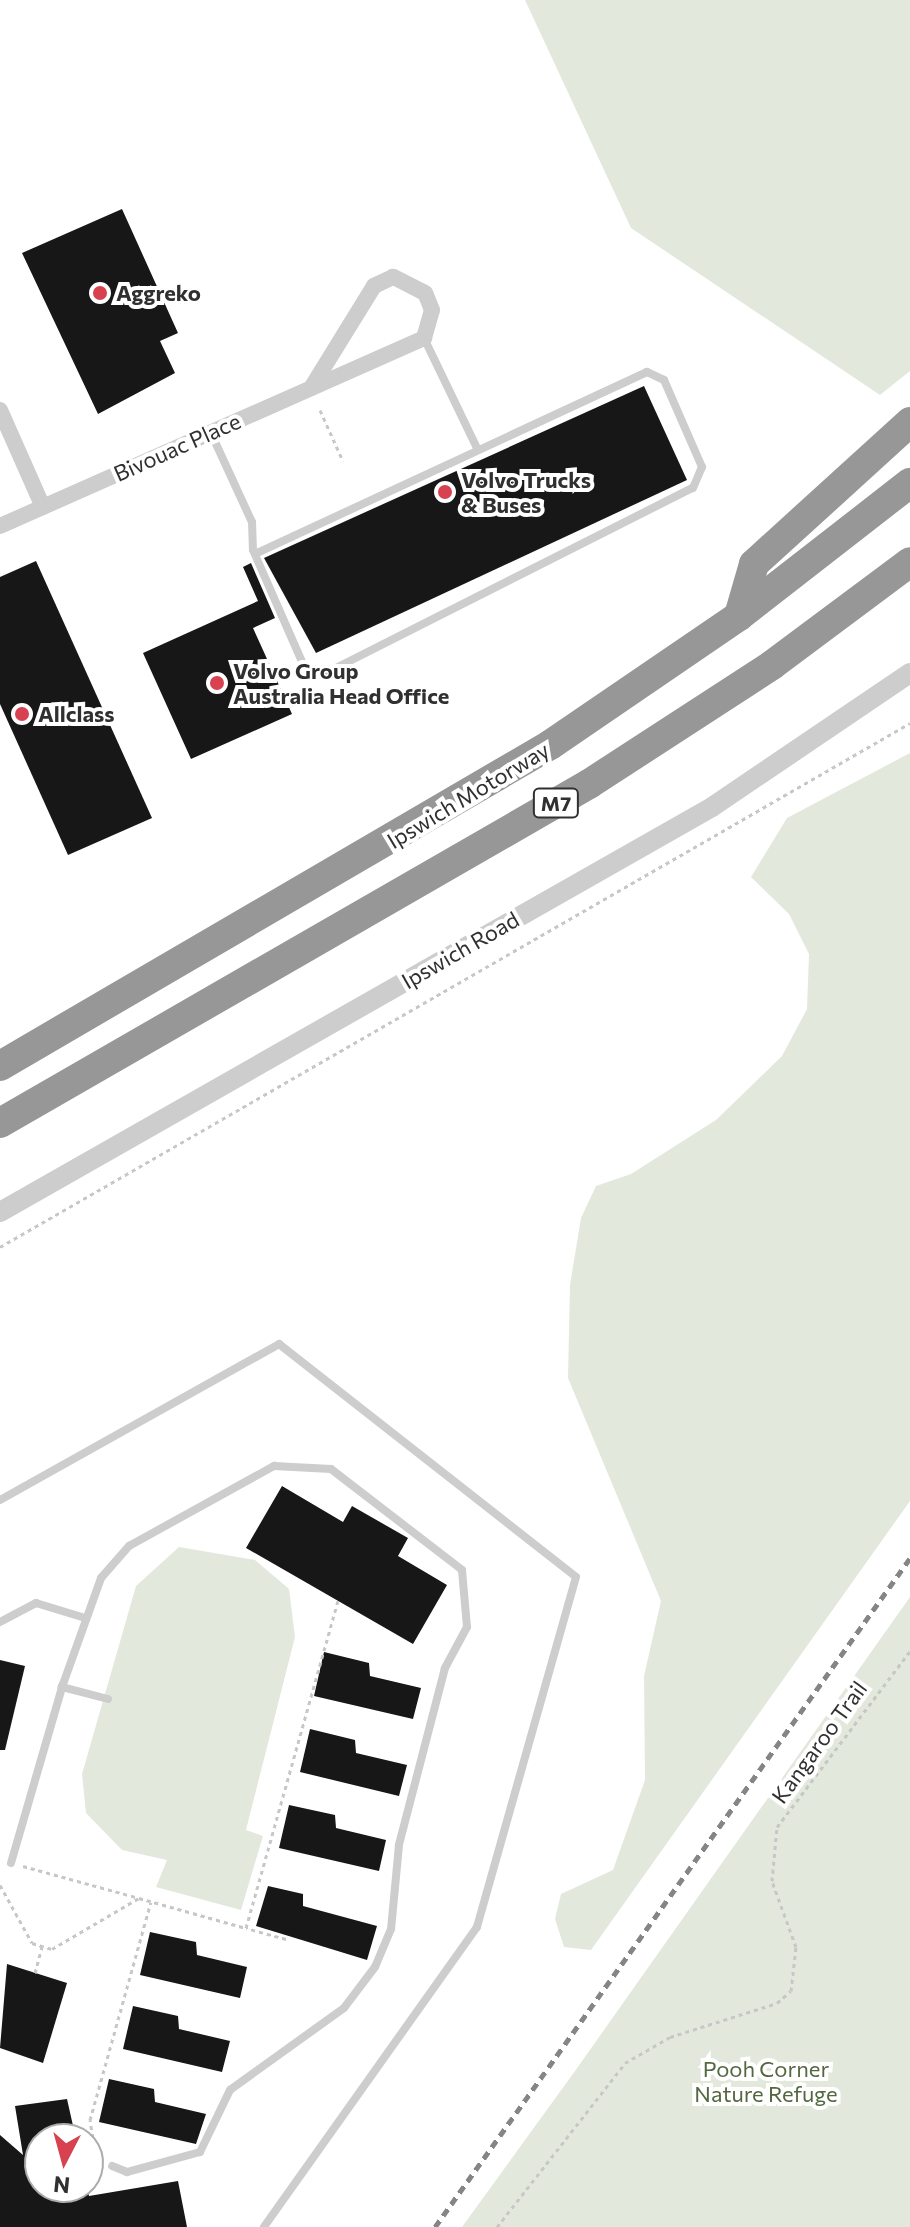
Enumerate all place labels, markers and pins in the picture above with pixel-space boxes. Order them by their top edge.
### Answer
place label: Aggreko [116,280,201,306]
marker: Aggreko [91,284,109,302]
place label: Volvo Trucks & Buses [461,466,591,518]
marker: Volvo Trucks & Buses [436,483,454,501]
place label: Volvo Group Australia Head Office [233,657,449,708]
marker: Volvo Group Australia Head Office [208,674,226,692]
place label: Allclass [38,701,114,727]
marker: Allclass [13,705,31,723]

